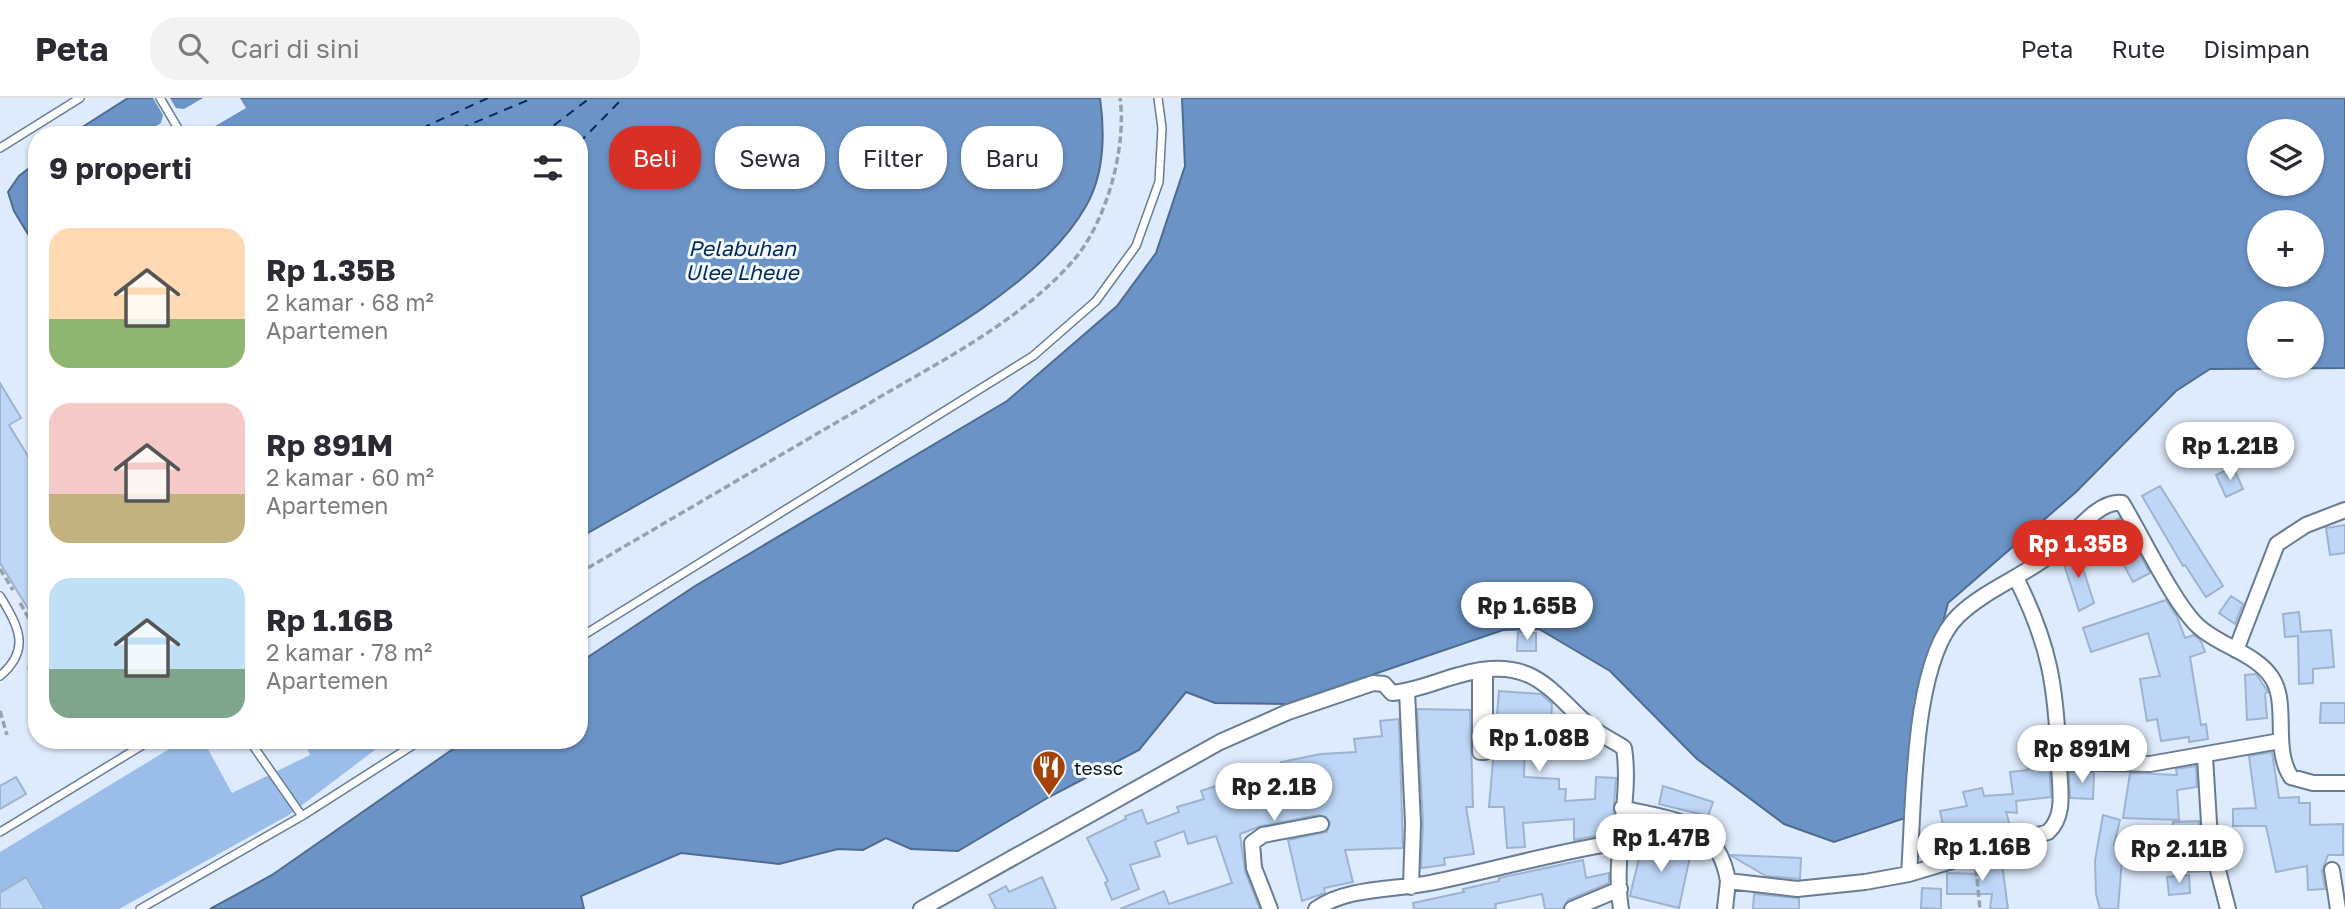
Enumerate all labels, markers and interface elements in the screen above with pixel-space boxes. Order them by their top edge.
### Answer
search box [150,17,640,80]
text: Peta [35,29,108,68]
icon: search [174,29,212,67]
text: Cari di sini [230,33,360,64]
text: Peta [2021,34,2073,63]
text: Rute [2111,34,2165,63]
text: Disimpan [2203,34,2310,63]
map controls [2247,119,2324,378]
button: layers [2247,119,2324,196]
chip: Beli [609,126,701,189]
chip: Sewa [715,126,825,189]
chip: Filter [839,126,947,189]
chip: Baru [961,126,1063,189]
icon: filters [529,149,567,187]
text: 9 properti [49,150,192,186]
button: + [2247,210,2324,287]
water label: Pelabuhan Ulee Lheue [685,235,801,285]
text: Rp 1.35B [266,252,396,288]
icon: home [105,256,189,340]
text: 2 kamar · 68 m² [266,288,434,316]
button: − [2247,301,2324,378]
text: Apartemen [266,316,388,344]
pin: Rp 1.21B [2158,422,2302,482]
text: Rp 891M [266,427,393,463]
icon: home [105,431,189,515]
text: Rp 1.21B [2181,431,2279,459]
text: 2 kamar · 60 m² [266,463,434,491]
text: Apartemen [266,491,388,519]
pin: Rp 1.35B [2006,520,2150,580]
text: Rp 1.35B [2028,529,2128,557]
pin: Rp 1.65B [1455,582,1599,642]
text: Rp 1.65B [1477,591,1577,619]
text: Rp 1.16B [266,602,394,638]
icon: home [105,606,189,690]
text: 2 kamar · 78 m² [266,638,432,666]
text: Apartemen [266,666,388,694]
pin: Rp 1.08B [1467,714,1611,774]
text: Rp 1.08B [1489,723,1589,751]
pin: Rp 891M [2017,726,2147,785]
text: Rp 891M [2033,734,2131,762]
restaurant icon: tessc [1030,748,1068,797]
place label: tessc [1074,756,1123,779]
pin: Rp 2.1B [1209,764,1339,823]
text: Rp 2.1B [1231,772,1317,800]
pin: Rp 1.47B [1589,814,1733,874]
text: Rp 1.47B [1612,823,1710,851]
pin: Rp 1.16B [1910,824,2054,883]
pin: Rp 2.11B [2107,826,2251,885]
text: Rp 1.16B [1933,832,2031,860]
text: Rp 2.11B [2130,834,2228,862]

